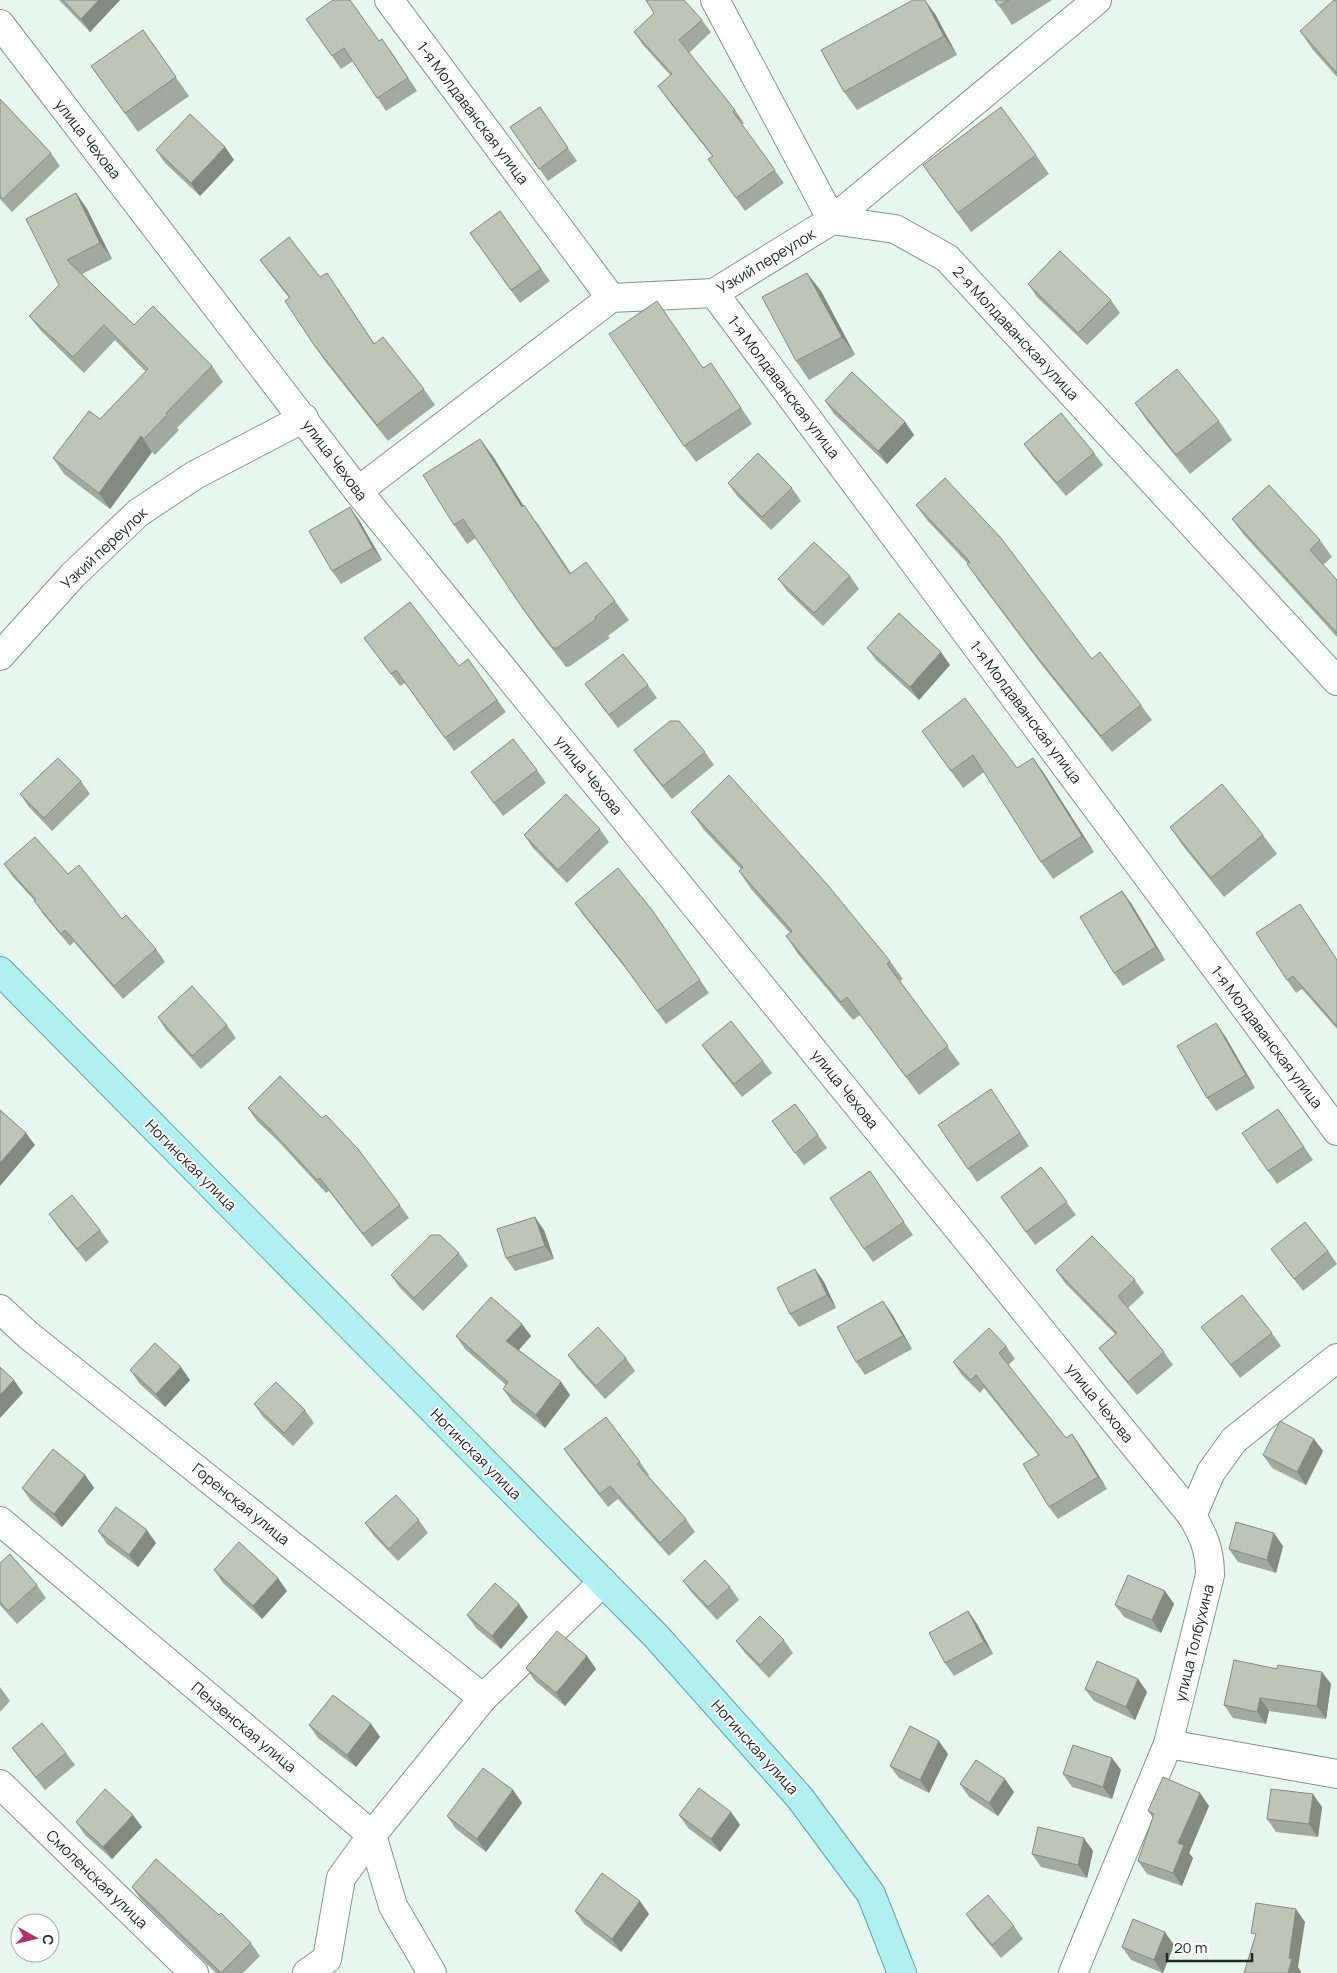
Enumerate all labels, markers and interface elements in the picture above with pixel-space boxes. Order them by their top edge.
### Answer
street label: 1-я Молдаванская улица [412,37,534,189]
street label: улица Чехова [50,95,126,183]
street label: Узкий переулок [713,223,820,299]
street label: 2-я Молдаванская улица [948,261,1084,405]
street label: 1-я Молдаванская улица [723,311,845,463]
street label: улица Чехова [298,415,372,505]
street label: Узкий переулок [56,502,152,594]
street label: 1-я Молдаванская улица [965,636,1087,788]
street label: улица Чехова [551,731,627,819]
street label: 1-я Молдаванская улица [1206,961,1328,1113]
street label: улица Чехова [807,1045,883,1133]
street label: Ногинская улица [141,1115,241,1215]
street label: улица Чехова [1062,1359,1138,1447]
street label: Ногинская улица [426,1404,526,1504]
street label: Горенская улица [188,1458,294,1550]
street label: улица Толбухина [1169,1582,1219,1704]
street label: Пензенская улица [187,1677,301,1777]
street label: Ногинская улица [707,1695,803,1799]
street label: Смоленская улица [42,1825,152,1933]
north arrow [10,1913,60,1963]
scale bar [1167,1930,1252,1962]
text: С [38,1933,58,1946]
text: 20 m [1174,1937,1207,1958]

